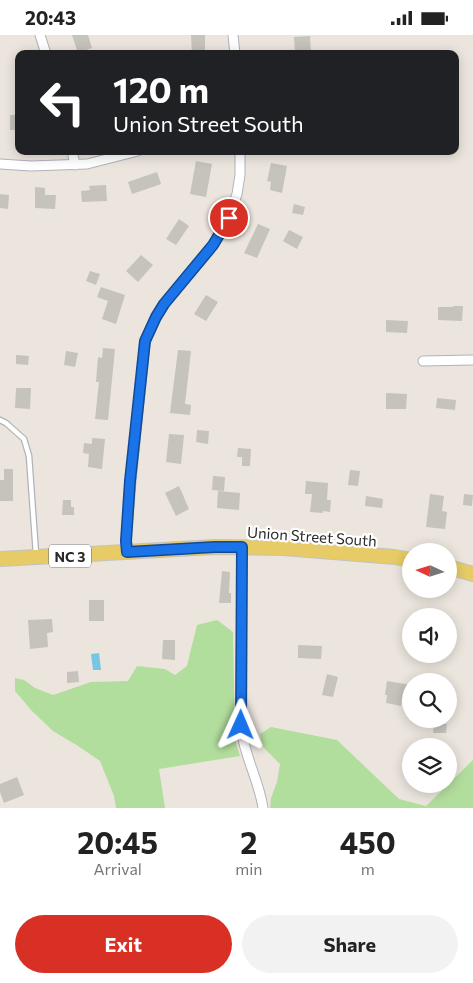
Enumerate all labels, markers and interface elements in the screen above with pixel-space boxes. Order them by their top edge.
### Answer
text: 20:43 [25,6,76,29]
text: 120 m [113,67,209,110]
icon: left [30,70,95,135]
text: Union Street South [113,110,304,137]
pin [208,197,250,239]
icon: arrive [215,204,243,232]
street label: Union Street South [247,522,377,550]
north arrow [402,543,458,597]
map controls [402,543,457,793]
road number: NC 3 [49,545,91,567]
button: sound [402,608,457,663]
button: search [402,673,457,728]
position arrow [214,698,266,750]
button: layers [402,738,457,793]
text: 20:45 [77,823,158,860]
text: 2 [240,823,257,860]
text: 450 [340,823,396,860]
text: Arrival [93,859,142,878]
text: min [235,859,263,878]
text: m [361,859,375,878]
button: Exit [15,915,232,973]
button: Share [242,915,458,973]

